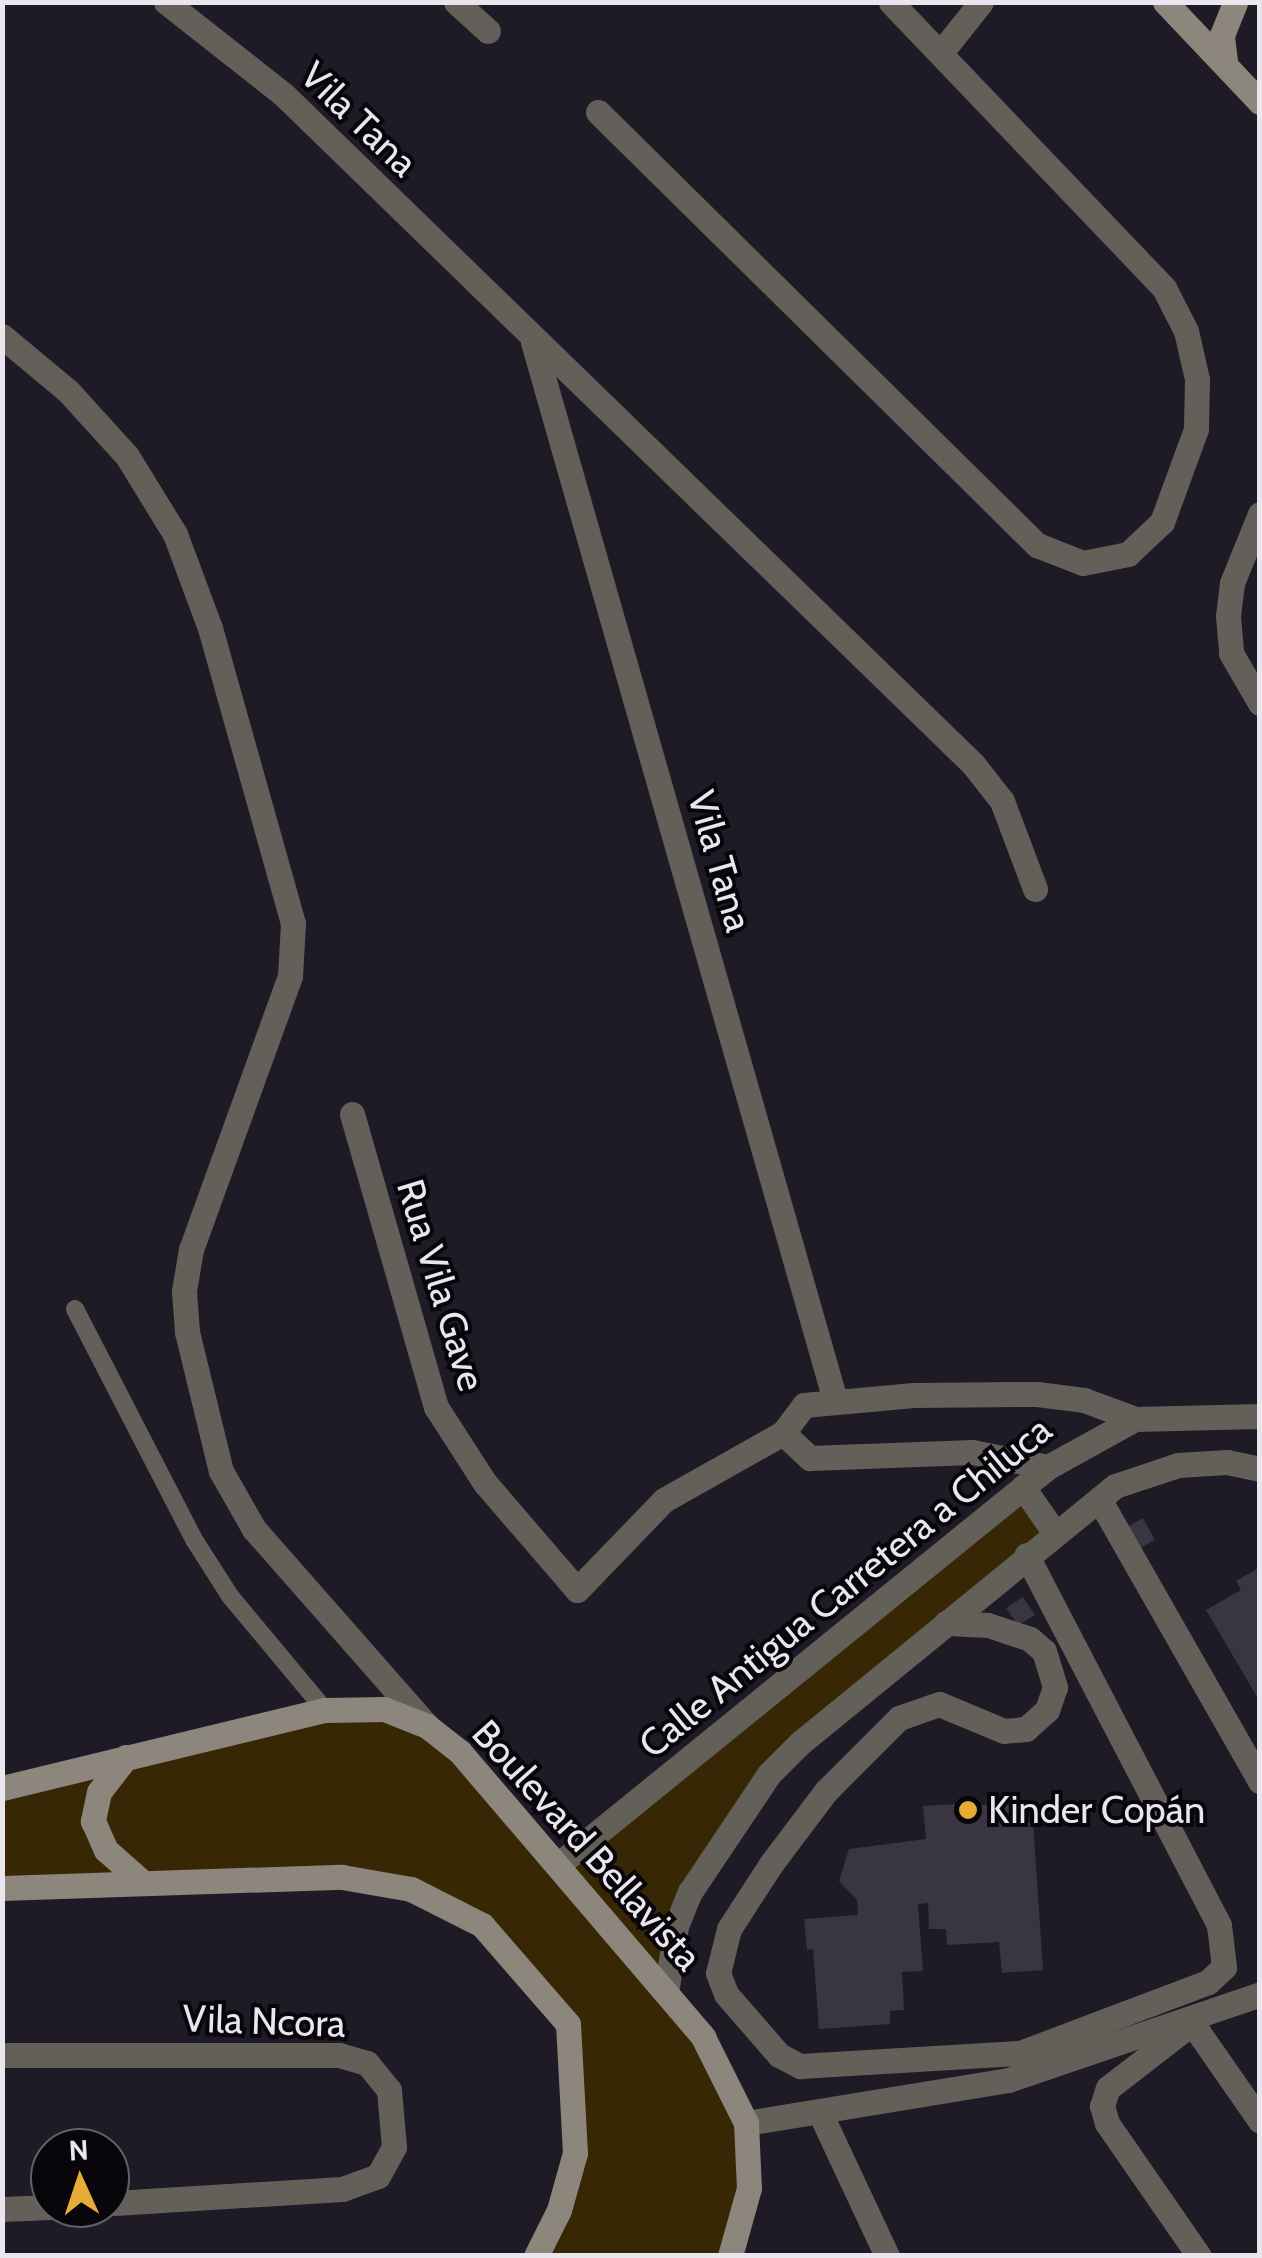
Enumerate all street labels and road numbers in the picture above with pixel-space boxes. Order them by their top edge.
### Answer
street label: Vila Tana [291,52,427,186]
street label: Vila Tana [678,785,762,937]
street label: Rua Vila Gave [387,1174,495,1396]
street label: Calle Antigua Carretera a Chiluca [630,1407,1060,1767]
street label: Boulevard Bellavista [463,1711,711,1979]
street label: Vila Ncora [182,1995,346,2047]

